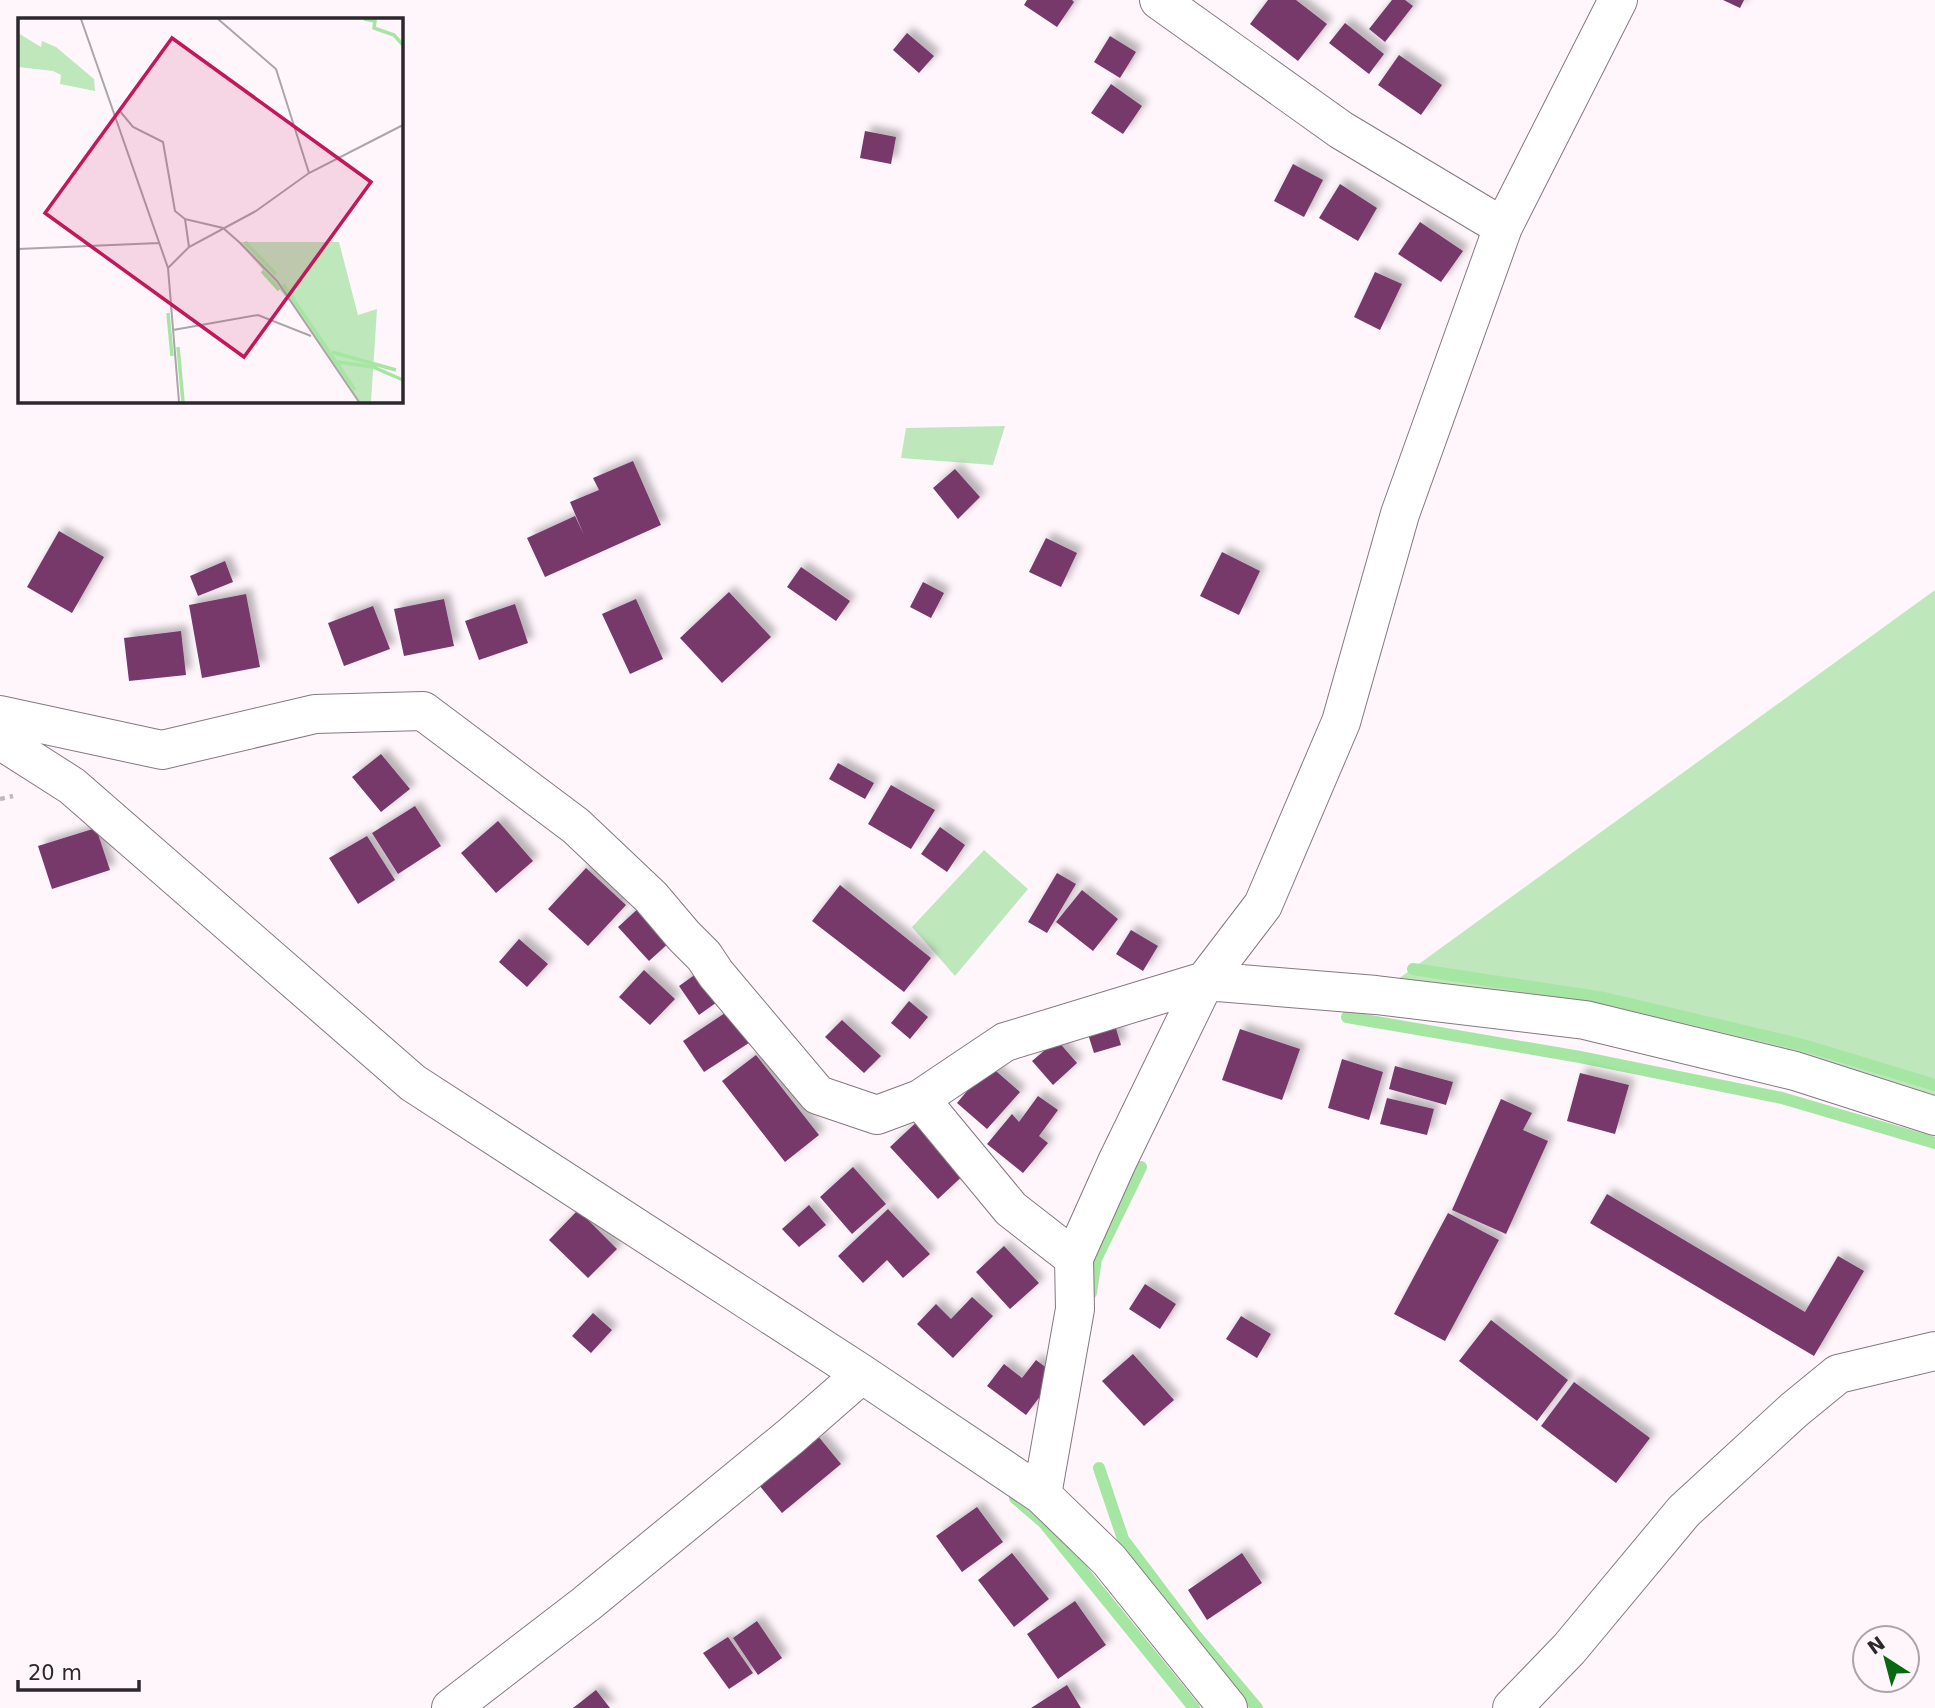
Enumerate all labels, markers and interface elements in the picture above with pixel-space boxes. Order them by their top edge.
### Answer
inset map [18,18,402,402]
north arrow [1851,1624,1921,1694]
text: N [1863,1632,1889,1659]
scale bar [18,1648,138,1692]
text: 20 m [28,1661,82,1685]

